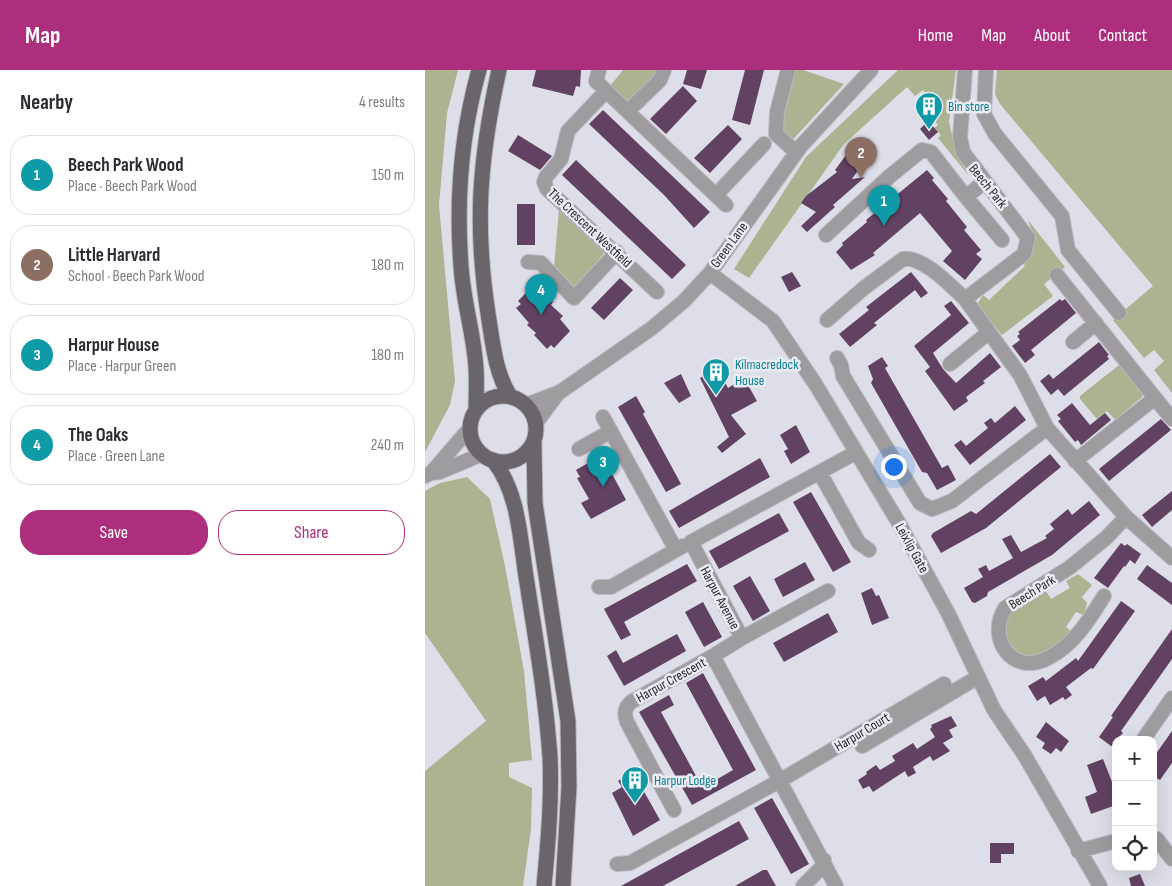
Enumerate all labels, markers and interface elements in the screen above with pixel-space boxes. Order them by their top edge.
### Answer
text: Map [25,21,60,50]
text: Home [918,25,953,46]
text: Map [981,25,1006,46]
text: About [1034,25,1070,46]
text: Contact [1098,25,1147,46]
text: Nearby [20,90,73,115]
building icon: Bin store [914,91,944,130]
text: 4 results [359,93,405,112]
place label: Bin store [948,98,989,115]
pin: 2 [845,137,877,178]
text: Beech Park Wood [68,154,183,177]
street label: Beech Park [965,161,1011,212]
text: 1 [34,166,40,185]
text: 150 m [372,166,404,185]
text: Place · Beech Park Wood [68,177,197,196]
street label: The Crescent Westfield [545,185,636,271]
pin: 1 [868,185,900,226]
street label: Green Lane [707,219,751,271]
text: Little Harvard [68,244,160,267]
text: 2 [33,256,41,275]
text: 180 m [371,256,404,275]
text: School · Beech Park Wood [68,267,204,286]
pin: 4 [525,274,557,315]
text: Harpur House [68,334,159,357]
text: 3 [33,346,41,365]
text: 180 m [371,346,404,365]
place label: Kilmacredock House [735,356,799,389]
text: Place · Harpur Green [68,357,176,376]
building icon: Kilmacredock House [701,357,731,396]
text: The Oaks [68,424,128,447]
text: 4 [33,436,41,455]
text: 240 m [371,436,404,455]
pin: 3 [587,446,619,487]
text: Place · Green Lane [68,447,165,466]
your location [881,454,907,480]
button: Save [20,510,208,555]
button: Share [218,510,405,555]
street label: Leixlip Gate [891,520,933,576]
street label: Harpur Avenue [696,564,744,632]
street label: Beech Park [1006,571,1059,613]
street label: Harpur Crescent [633,654,709,706]
street label: Harpur Court [831,709,893,755]
map controls [1112,736,1157,871]
button: + [1112,736,1157,781]
building icon: Harpur Lodge [620,765,650,804]
place label: Harpur Lodge [654,772,716,789]
button: − [1112,781,1157,826]
button: locate [1112,826,1157,871]

